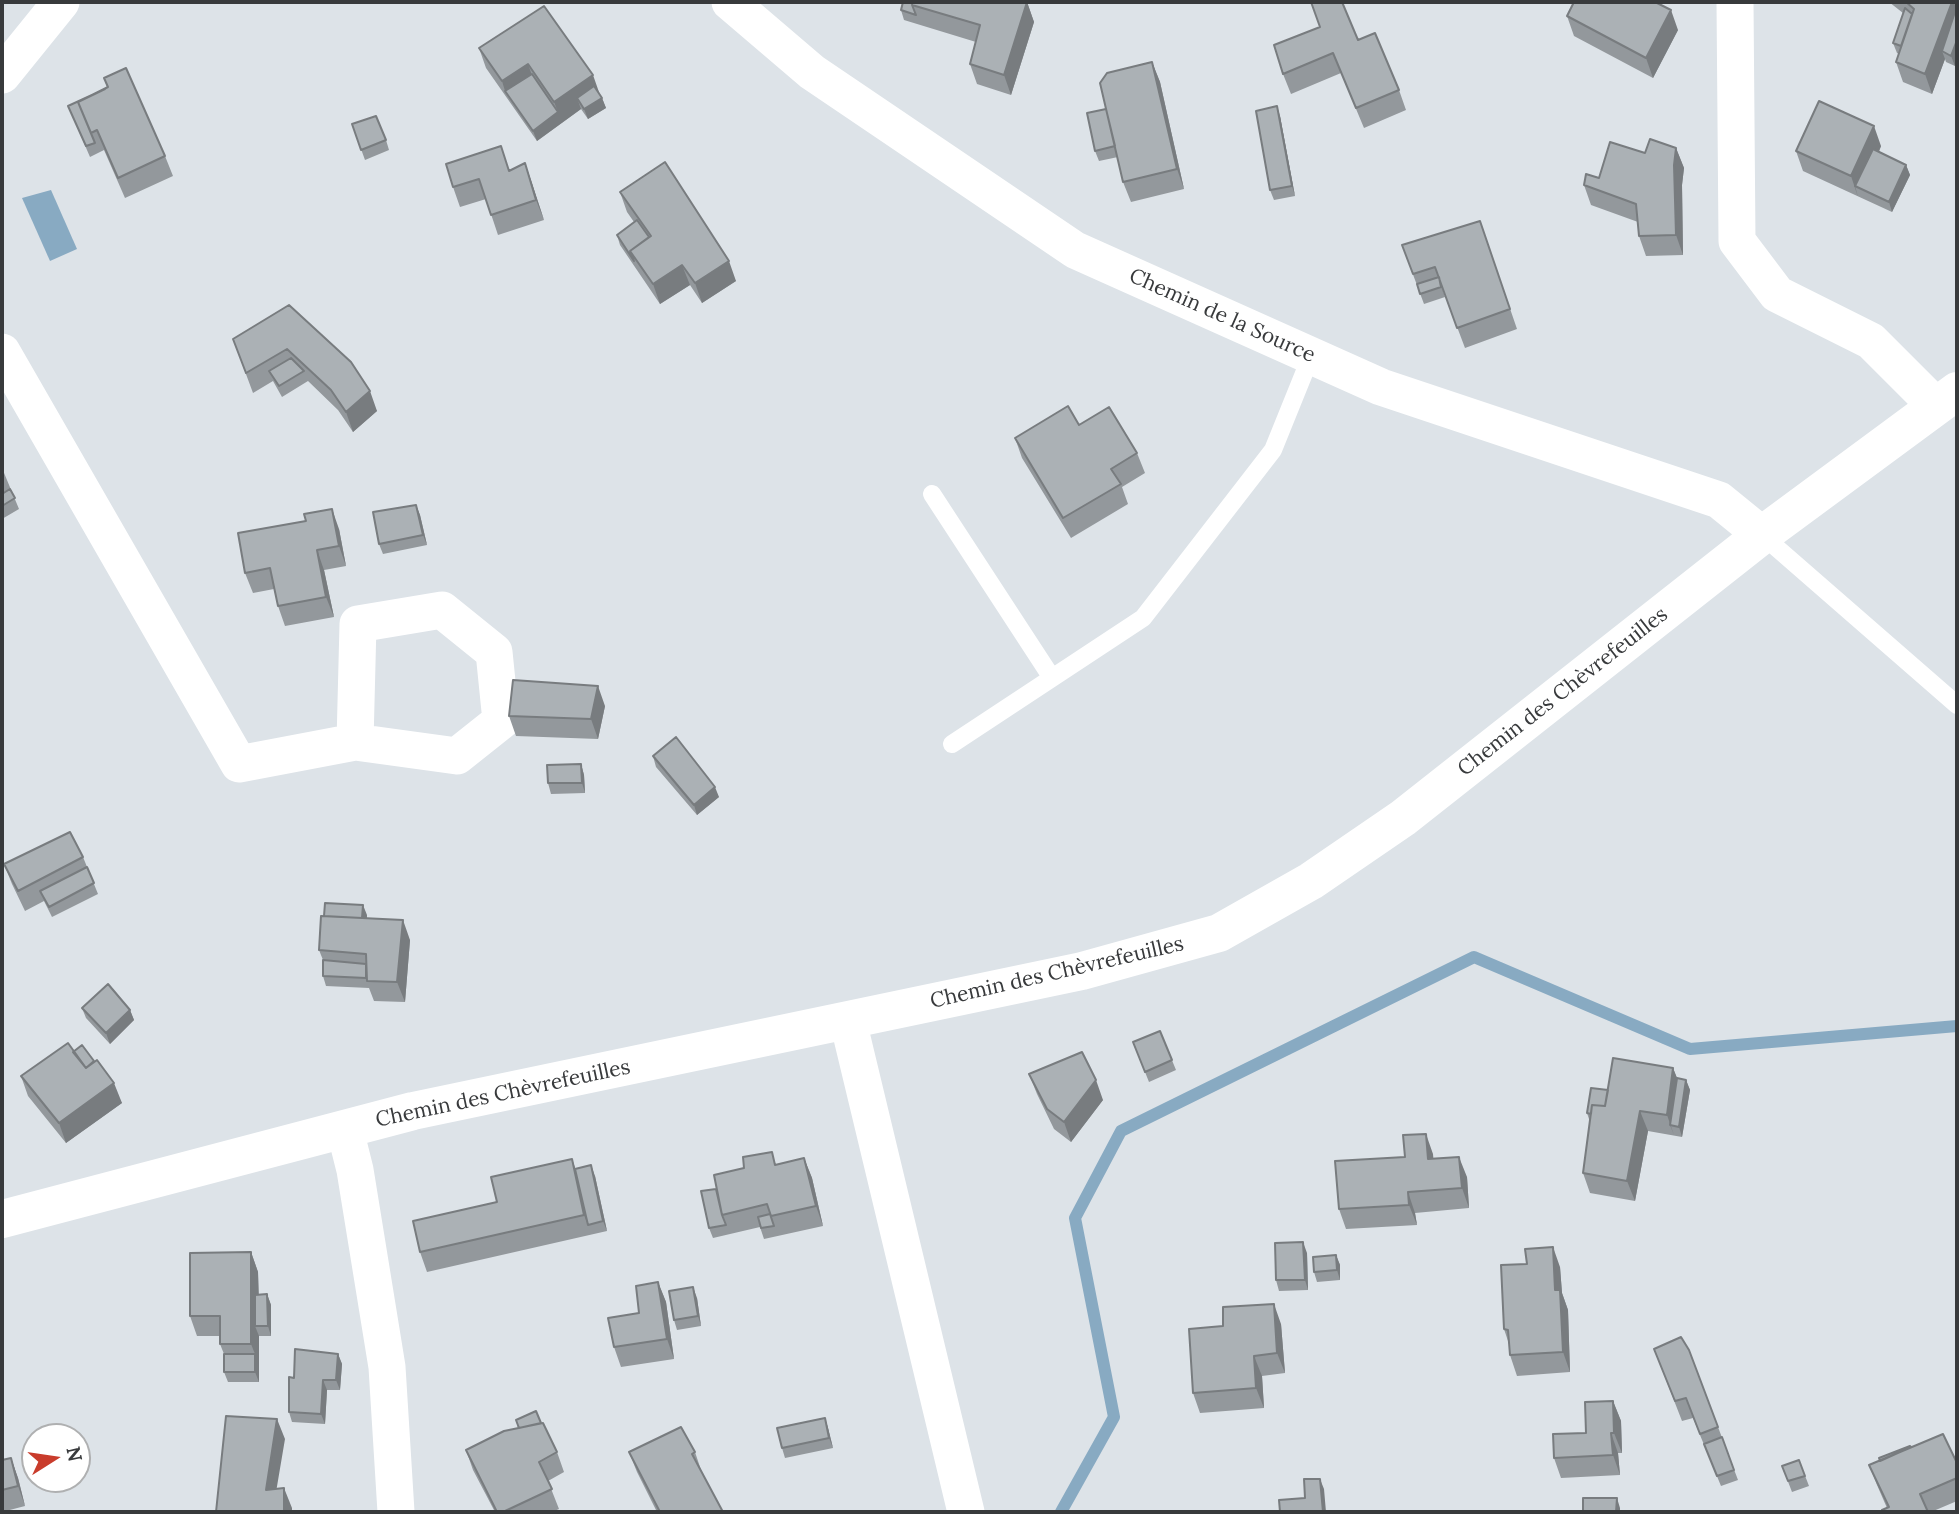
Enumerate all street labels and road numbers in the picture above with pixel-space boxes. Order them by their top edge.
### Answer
street label: Chemin de la Source [1125,264,1319,368]
street label: Chemin des Chèvrefeuilles [1453,602,1673,782]
street label: Chemin des Chèvrefeuilles [928,932,1186,1014]
street label: Chemin des Chèvrefeuilles [373,1055,633,1133]

